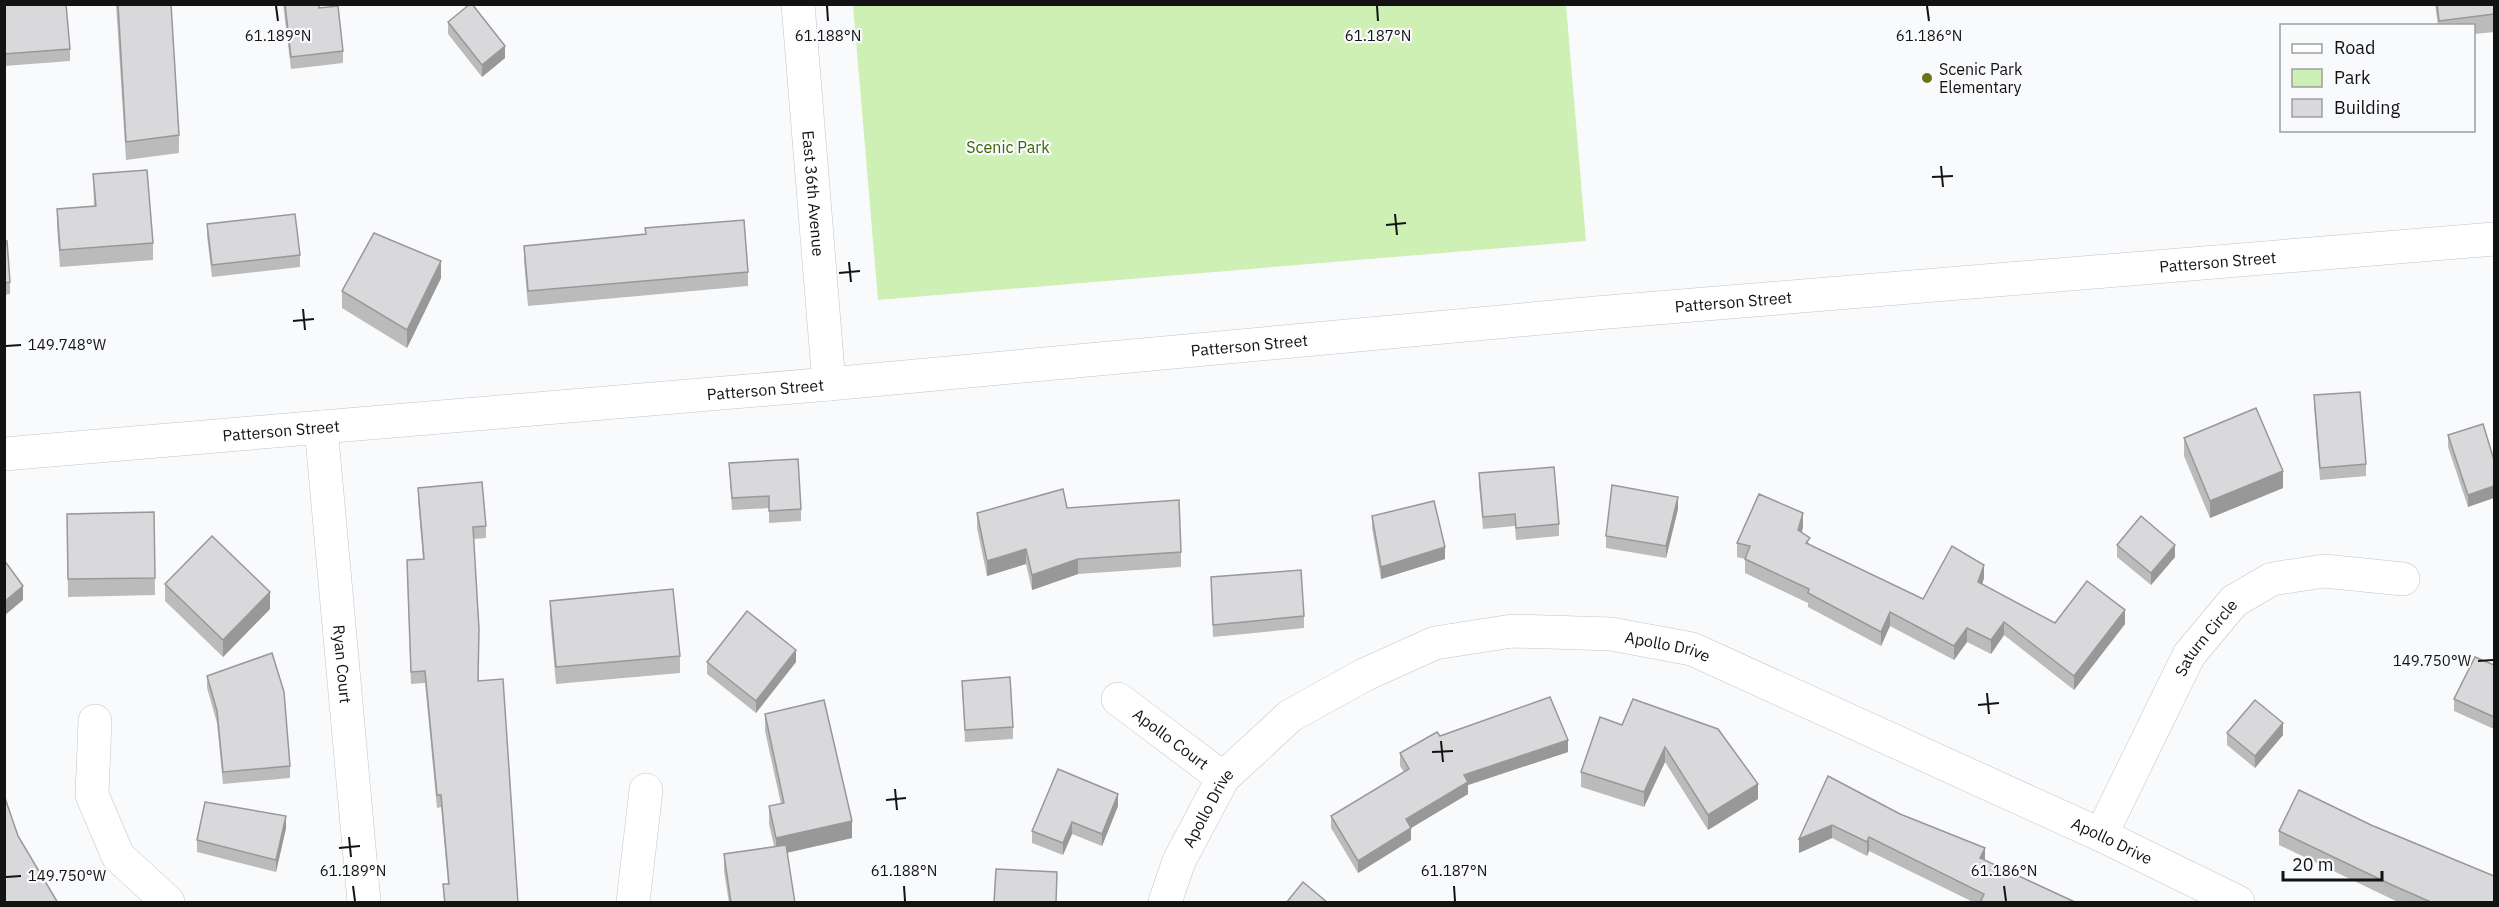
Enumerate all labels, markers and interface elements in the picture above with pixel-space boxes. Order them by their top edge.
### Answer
legend [2280,24,2475,132]
text: 61.189°N [245,26,311,45]
text: 61.188°N [795,26,861,45]
text: 61.187°N [1345,26,1411,45]
text: 61.186°N [1896,26,1962,45]
text: Road [2334,36,2375,59]
place label: Scenic Park Elementary [1939,59,2023,97]
text: Park [2334,66,2371,89]
marker: Scenic Park Elementary [1920,71,1934,85]
text: Building [2334,96,2401,119]
street label: East 36th Avenue [798,130,829,257]
park label: Scenic Park [966,137,1050,157]
street label: Patterson Street [2158,247,2277,277]
street label: Patterson Street [1674,287,1793,316]
street label: Patterson Street [1190,330,1309,360]
text: 149.748°W [28,335,107,354]
street label: Patterson Street [706,374,825,404]
street label: Patterson Street [222,416,340,445]
street label: Saturn Circle [2170,595,2241,680]
street label: Ryan Court [329,624,356,704]
street label: Apollo Drive [1623,627,1714,666]
text: 149.750°W [2393,651,2472,670]
street label: Apollo Court [1129,704,1212,774]
street label: Apollo Drive [1178,764,1237,851]
street label: Apollo Drive [2068,813,2156,869]
scale bar [2283,844,2382,882]
text: 20 m [2292,853,2334,876]
text: 61.189°N [320,861,386,880]
text: 61.188°N [871,861,937,880]
text: 61.187°N [1421,861,1487,880]
text: 61.186°N [1971,861,2037,880]
text: 149.750°W [28,866,107,885]

